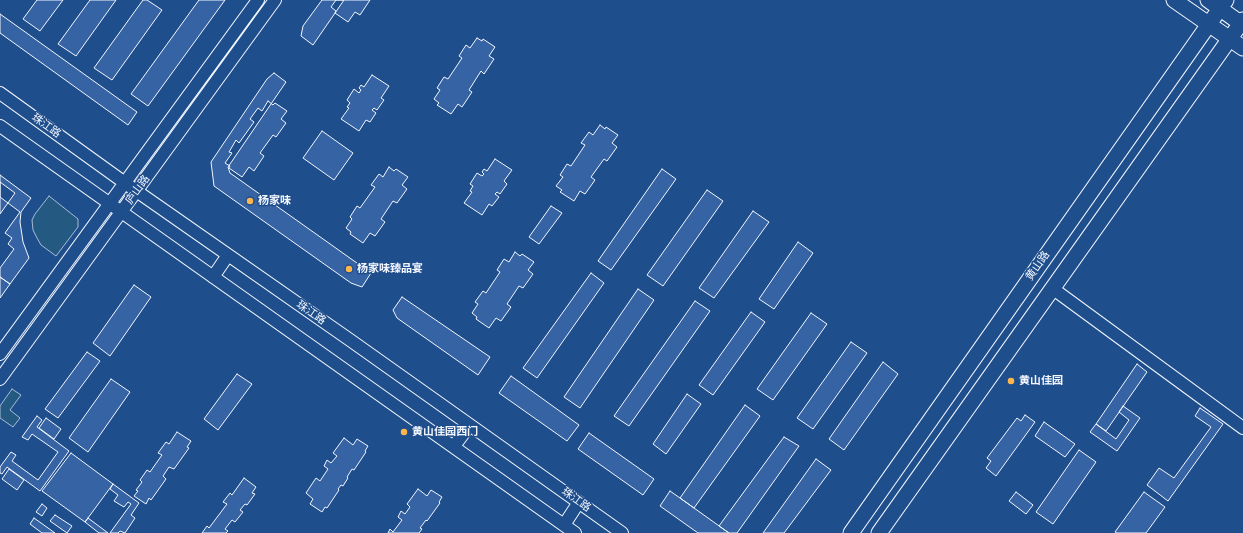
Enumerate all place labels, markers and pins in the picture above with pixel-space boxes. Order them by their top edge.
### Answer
place label: 杨家味 [258,194,291,208]
marker: 杨家味 [245,196,255,206]
place label: 杨家味臻品宴 [357,262,423,276]
marker: 杨家味臻品宴 [344,264,354,274]
place label: 黄山佳园 [1019,374,1063,388]
marker: 黄山佳园 [1006,376,1016,386]
place label: 黄山佳园西门 [412,425,478,439]
marker: 黄山佳园西门 [399,427,409,437]

